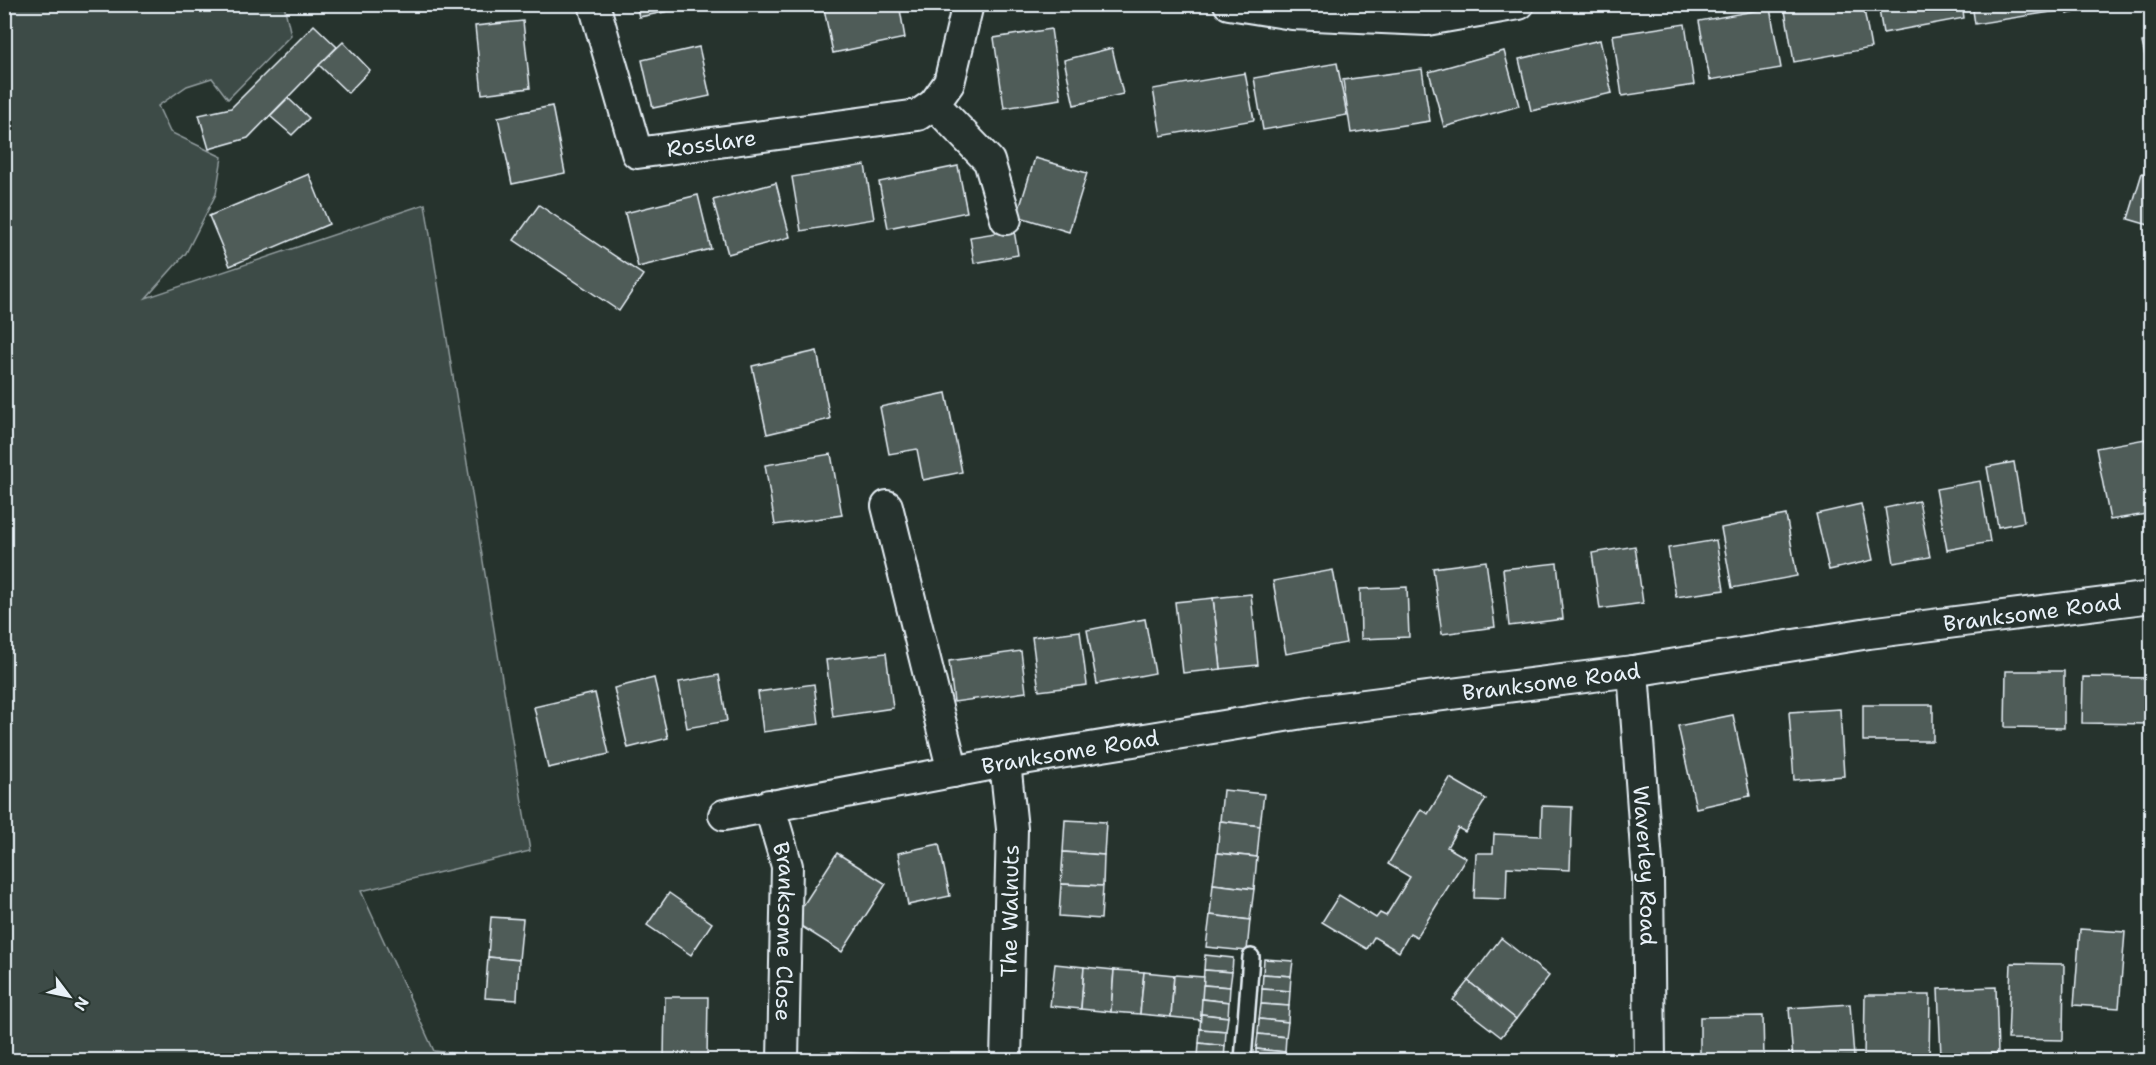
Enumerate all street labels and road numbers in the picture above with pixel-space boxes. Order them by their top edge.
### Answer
street label: Rosslare [665,123,758,163]
street label: Branksome Road [1941,587,2123,638]
street label: Branksome Road [1460,656,1642,707]
street label: Branksome Road [979,722,1161,781]
street label: Waverley Road [1627,784,1663,946]
street label: Branksome Close [766,838,802,1022]
street label: The Walnuts [994,844,1026,978]

